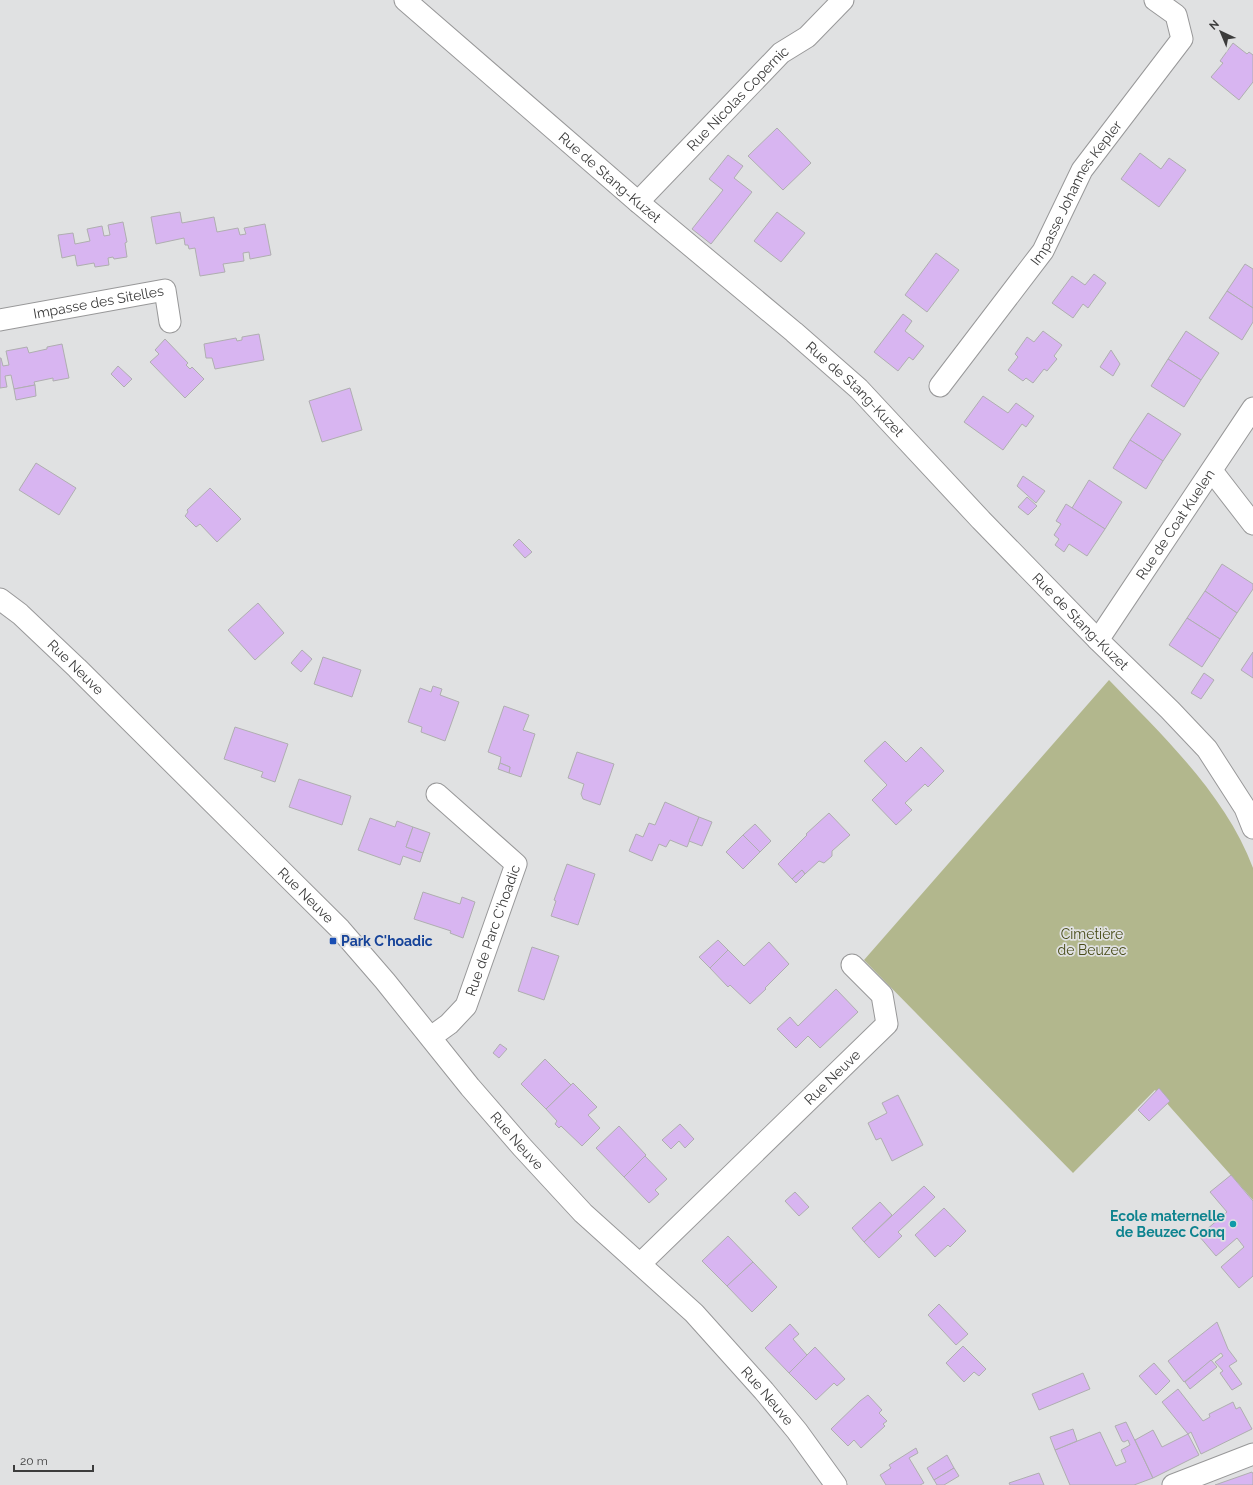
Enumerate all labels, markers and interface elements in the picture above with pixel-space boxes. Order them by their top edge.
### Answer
north arrow [1201,12,1241,52]
text: N [1207,18,1222,33]
street label: Rue Nicolas Copernic [684,42,792,154]
street label: Impasse Johannes Kepler [1027,117,1125,268]
street label: Rue de Stang-Kuzet [555,129,665,226]
street label: Impasse des Sitelles [32,282,165,322]
street label: Rue de Stang-Kuzet [803,338,907,440]
street label: Rue de Coat Kuelen [1133,466,1218,583]
street label: Rue de Stang-Kuzet [1029,570,1132,673]
street label: Rue Neuve [44,636,107,698]
street label: Rue de Parc C'hoadic [462,863,523,998]
street label: Rue Neuve [275,864,337,926]
park label: Cimetière de Beuzec [1058,926,1127,958]
place label: Park C'hoadic [341,933,433,949]
marker: Park C'hoadic [328,936,338,946]
street label: Rue Neuve [801,1046,864,1108]
street label: Rue Neuve [487,1109,547,1173]
place label: Ecole maternelle de Beuzec Conq [1110,1208,1226,1240]
marker: Ecole maternelle de Beuzec Conq [1228,1219,1238,1229]
street label: Rue Neuve [738,1363,797,1428]
scale bar [14,1447,93,1473]
text: 20 m [20,1454,48,1468]

